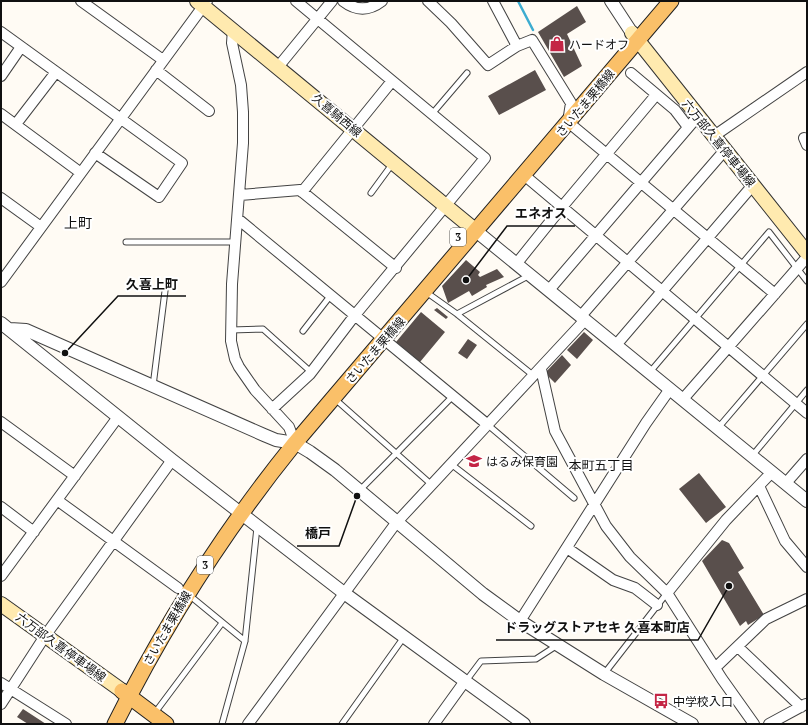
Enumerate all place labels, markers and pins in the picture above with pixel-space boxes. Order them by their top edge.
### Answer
shop icon: ハードオフ [548,35,566,53]
place label: ハードオフ [569,37,629,52]
callout: エネオス [507,201,575,226]
callout: 久喜上町 [118,271,186,296]
school or university icon: はるみ保育園 [465,452,483,470]
place label: はるみ保育園 [486,454,558,469]
callout: 橋戸 [297,521,339,546]
callout: ドラッグストアセキ 久喜本町店 [496,615,698,640]
bus stop icon: 中学校入口 [652,692,670,710]
place label: 中学校入口 [673,694,733,709]

